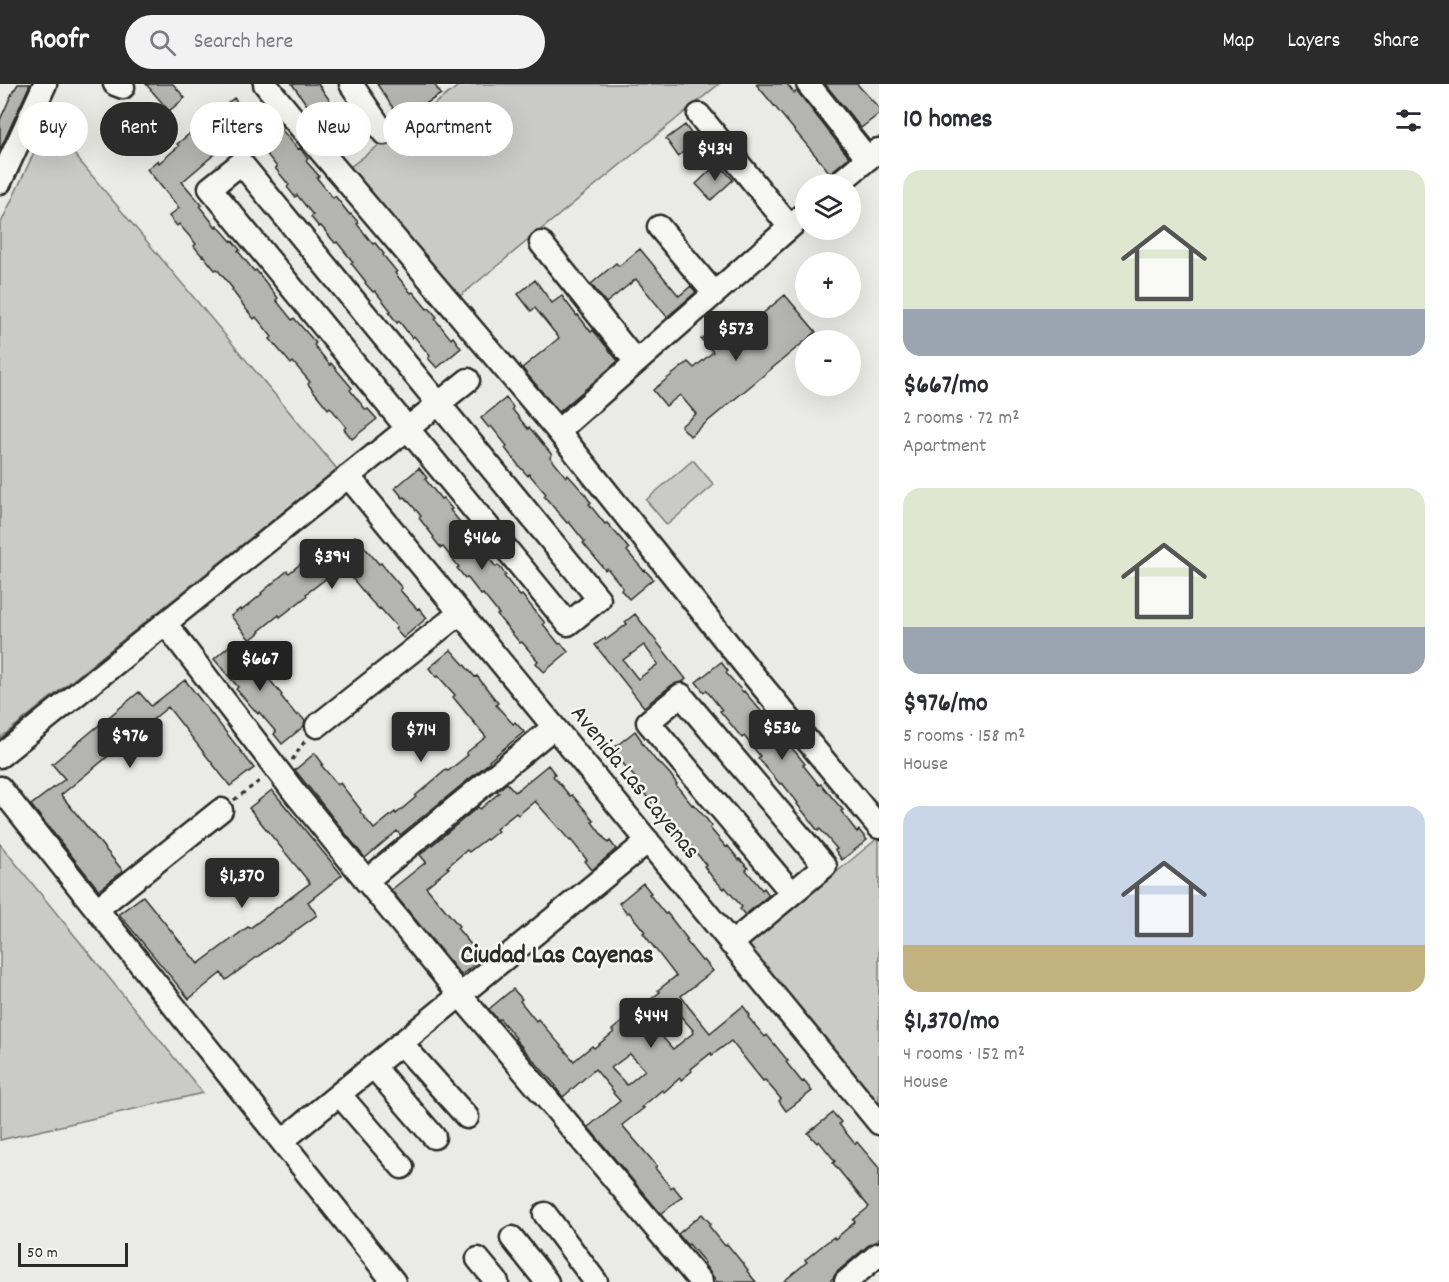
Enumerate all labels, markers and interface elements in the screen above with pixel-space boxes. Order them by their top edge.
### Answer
search box [125,15,545,69]
text: Roofr [30,22,89,62]
icon: search [146,26,179,59]
text: Search here [194,27,293,58]
text: Map [1223,27,1254,57]
text: Layers [1287,27,1340,57]
text: Share [1373,27,1419,57]
chip: Buy [18,102,88,156]
chip: Rent [100,102,178,156]
chip: Filters [190,102,284,156]
chip: New [296,102,371,156]
chip: Apartment [383,102,513,156]
text: 10 homes [903,102,993,139]
icon: filters [1392,104,1425,137]
pin: $434 [679,131,751,182]
text: $434 [697,136,733,164]
map controls [795,174,861,396]
button: layers [795,174,861,240]
icon: home [1110,209,1218,317]
button: + [795,252,861,318]
pin: $573 [700,311,772,362]
text: $573 [718,316,754,344]
button: − [795,330,861,396]
text: $667/mo [903,368,988,405]
text: 2 rooms · 72 m² [903,405,1019,433]
text: Apartment [903,433,986,461]
pin: $466 [446,520,518,571]
text: $466 [463,525,501,553]
icon: home [1110,527,1218,635]
pin: $394 [296,539,368,590]
text: $394 [314,544,350,572]
pin: $667 [224,641,296,692]
text: $667 [241,646,279,674]
text: $976/mo [903,686,988,723]
street label: Avenida Las Cayenas [561,699,707,867]
pin: $536 [746,710,818,761]
pin: $714 [385,712,457,763]
text: $536 [763,715,801,743]
text: $714 [406,717,436,745]
pin: $976 [94,718,166,769]
text: $976 [112,723,148,751]
text: 5 rooms · 158 m² [903,723,1025,751]
text: House [903,751,948,779]
icon: home [1110,845,1218,953]
pin: $1,370 [193,858,291,909]
text: $1,370 [219,863,265,891]
district label: Ciudad Las Cayenas [460,938,654,975]
pin: $444 [615,998,687,1049]
text: $444 [633,1003,669,1031]
text: $1,370/mo [903,1004,999,1041]
text: 4 rooms · 152 m² [903,1041,1025,1069]
text: House [903,1069,948,1097]
scale bar [18,1240,128,1268]
text: 50 m [27,1242,58,1265]

